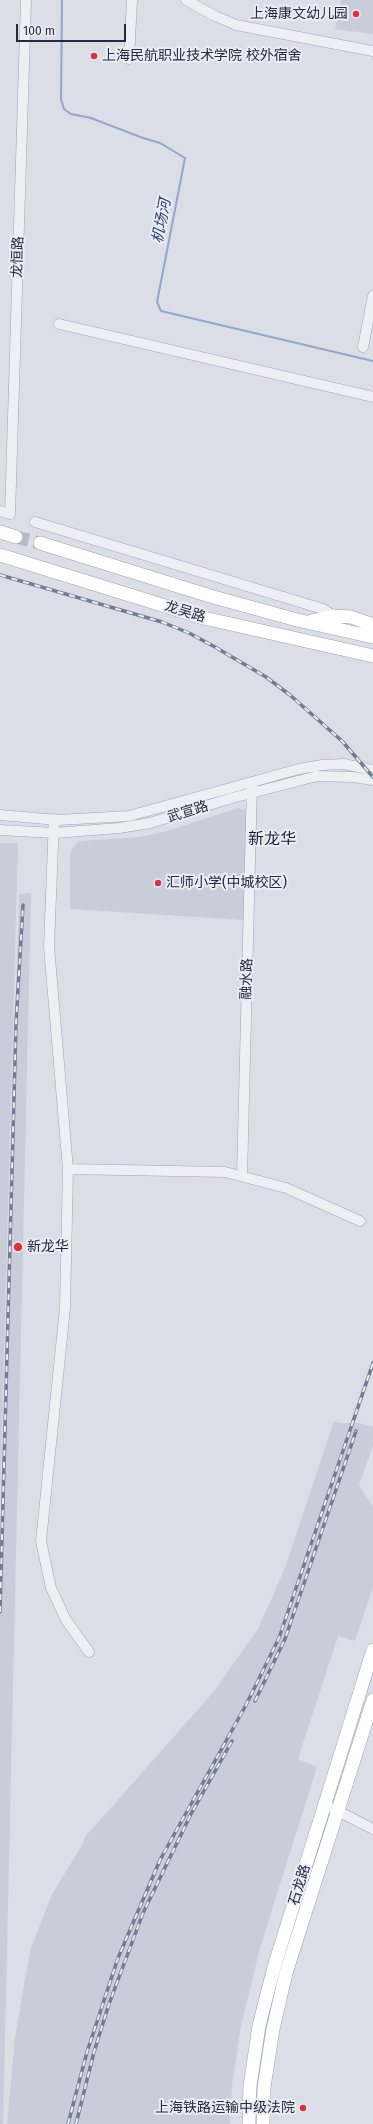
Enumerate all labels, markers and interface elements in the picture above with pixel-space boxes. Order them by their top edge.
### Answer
place label: 上海康文幼儿园 [250,6,348,22]
marker: 上海康文幼儿园 [351,9,361,19]
scale bar [18,16,128,42]
text: 100 m [23,24,55,38]
place label: 上海民航职业技术学院 校外宿舍 [102,48,302,64]
marker: 上海民航职业技术学院 校外宿舍 [89,51,99,61]
water label: 机场河 [149,197,175,245]
street label: 龙恒路 [9,236,27,278]
street label: 龙吴路 [162,598,208,626]
street label: 武宣路 [165,798,211,826]
district label: 新龙华 [248,830,296,850]
place label: 汇师小学(中城校区) [166,875,287,891]
marker: 汇师小学(中城校区) [153,878,163,888]
street label: 融水路 [238,958,256,1000]
place label: 新龙华 [27,1239,69,1255]
marker: 新龙华 [12,1241,24,1253]
street label: 石龙路 [286,1862,314,1908]
place label: 上海铁路运输中级法院 [155,2100,295,2116]
marker: 上海铁路运输中级法院 [298,2103,308,2113]

